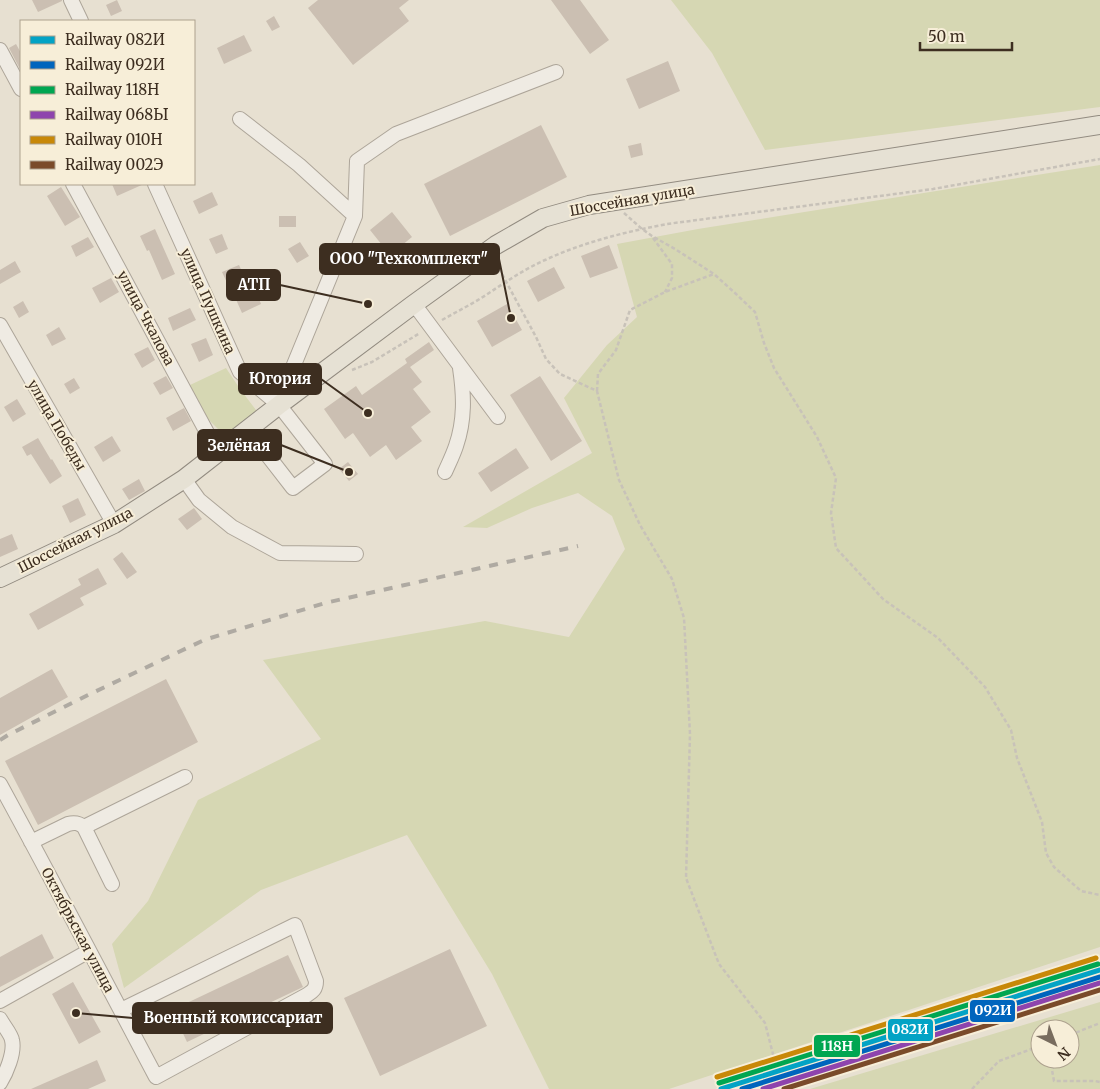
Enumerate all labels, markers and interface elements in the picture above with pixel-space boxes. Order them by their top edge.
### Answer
legend [20,20,195,185]
scale bar [920,20,1012,52]
text: 50 m [928,27,965,46]
text: Railway 082И [65,30,165,49]
text: Railway 092И [65,55,165,74]
text: Railway 118Н [65,80,159,99]
text: Railway 068Ы [65,105,169,124]
text: Railway 010Н [65,130,163,149]
text: Railway 002Э [65,155,164,174]
street label: Шоссейная улица [568,180,696,220]
callout: ООО "Техкомплект" [320,244,499,274]
street label: улица Пушкина [177,245,240,357]
text: ООО "Техкомплект" [330,249,488,268]
street label: улица Чкалова [113,267,179,369]
callout: АТП [227,270,280,300]
text: АТП [237,275,270,294]
callout: Югория [239,364,321,394]
text: Югория [249,369,311,388]
street label: улица Победы [24,376,90,474]
callout: Зелёная [198,430,281,460]
text: Зелёная [207,436,271,455]
street label: Шоссейная улица [15,503,136,577]
street label: Октябрьская улица [37,865,119,996]
line badge: 092И [969,999,1016,1023]
text: 092И [974,1001,1012,1019]
callout: Военный комиссариат [133,1003,332,1033]
text: Военный комиссариат [143,1008,323,1027]
line badge: 082И [887,1018,934,1042]
north arrow [1030,1019,1080,1069]
text: 082И [891,1020,929,1038]
line badge: 118Н [813,1034,861,1058]
text: 118Н [821,1037,854,1055]
text: N [1054,1043,1074,1064]

